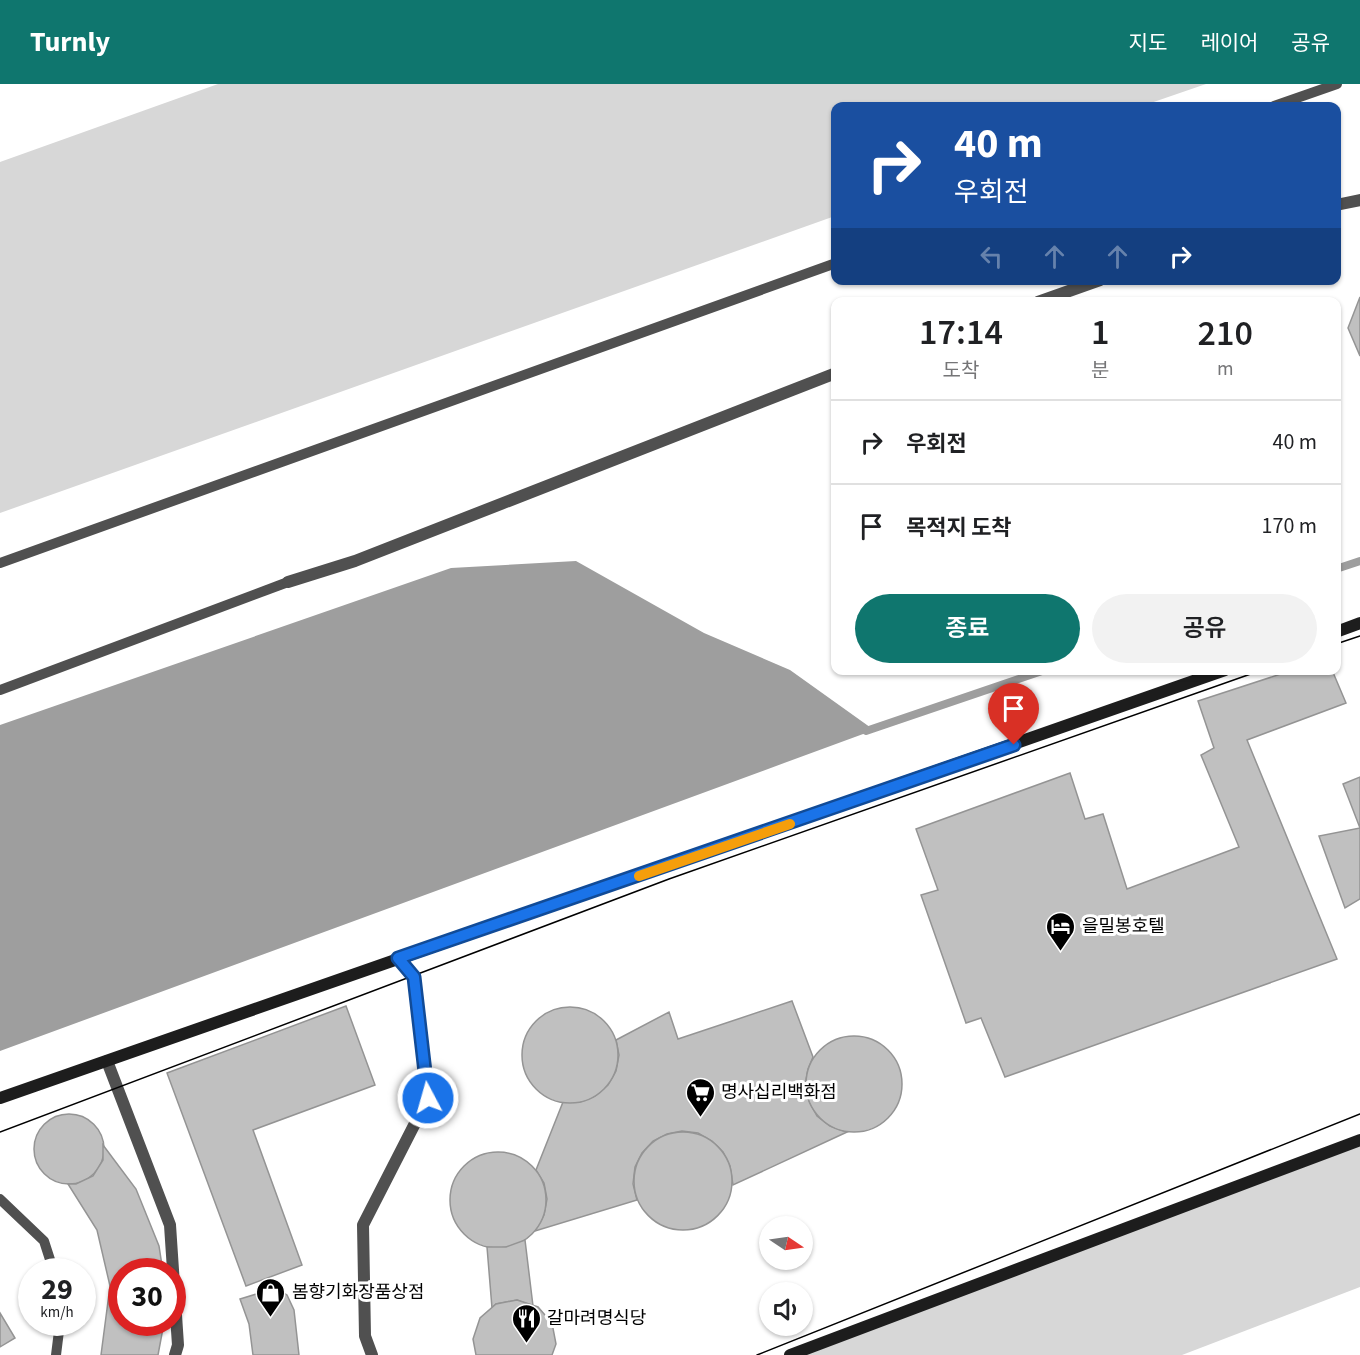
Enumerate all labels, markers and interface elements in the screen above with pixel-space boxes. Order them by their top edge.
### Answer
text: Turnly [30,22,110,62]
text: 지도 [1129,28,1167,58]
text: 레이어 [1200,28,1258,58]
text: 공유 [1291,28,1330,58]
text: 40 m [954,114,1043,174]
icon: right [855,126,933,204]
text: 우회전 [954,173,1029,212]
icon: left [975,240,1008,273]
icon: ahead [1038,240,1071,273]
icon: ahead [1101,240,1134,273]
icon: right [1164,240,1197,273]
text: 17:14 [919,307,1003,358]
text: 1 [1091,307,1109,358]
text: 210 [1197,308,1253,359]
text: m [1217,355,1233,383]
text: 도착 [943,357,979,385]
text: 분 [1091,357,1109,385]
icon: right [855,426,888,459]
text: 40 m [1272,426,1317,458]
text: 우회전 [906,428,967,460]
icon: arrive [855,510,888,543]
text: 170 m [1262,510,1317,542]
text: 목적지 도착 [906,512,1012,544]
button: 종료 [855,594,1080,663]
button: 공유 [1092,594,1317,663]
pin [988,683,1039,745]
icon: arrive [997,692,1030,725]
hotel icon: 을밀봉호텔 [1045,910,1077,952]
place label: 을밀봉호텔 [1082,914,1165,939]
position arrow [396,1066,460,1130]
supermarket icon: 명사십리백화점 [684,1076,716,1118]
place label: 명사십리백화점 [721,1080,837,1105]
north arrow [759,1216,813,1270]
map controls [759,1216,813,1336]
speed limit sign: 30 [108,1258,186,1336]
text: 29 [41,1268,73,1311]
shop icon: 봄향기화장품상점 [255,1276,287,1318]
place label: 봄향기화장품상점 [292,1280,424,1305]
button: sound [759,1282,813,1336]
text: km/h [40,1302,74,1323]
restaurant icon: 갈마려명식당 [510,1302,542,1344]
place label: 갈마려명식당 [547,1306,646,1331]

